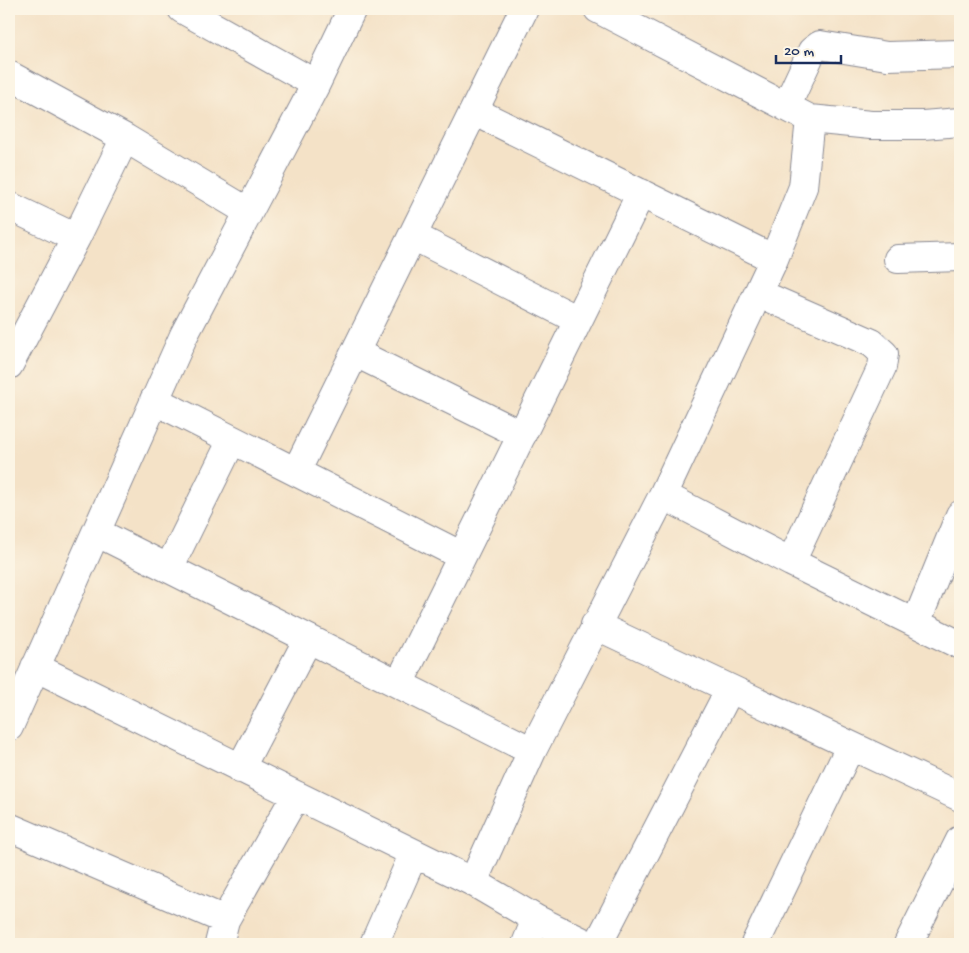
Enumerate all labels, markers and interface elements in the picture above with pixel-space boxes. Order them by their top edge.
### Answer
scale bar [776,32,842,64]
text: 20 m [784,43,814,61]

